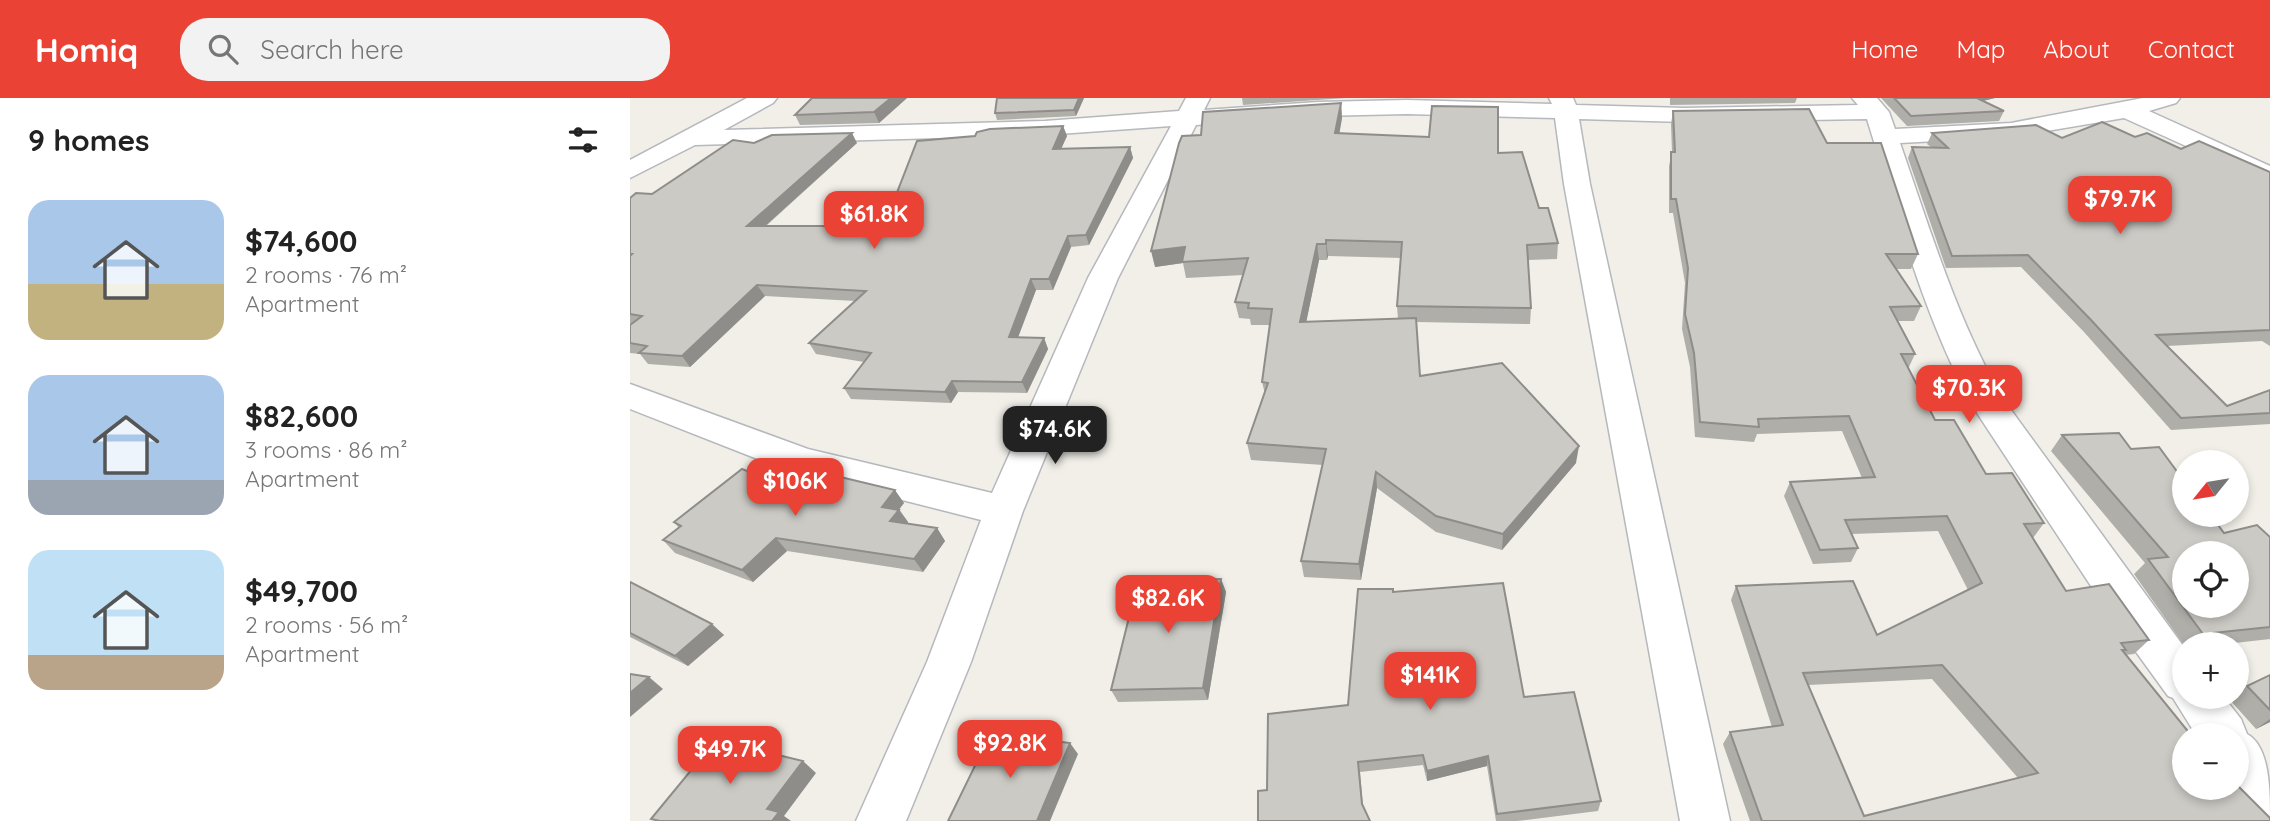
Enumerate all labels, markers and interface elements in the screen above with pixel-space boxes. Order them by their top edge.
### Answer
search box [180,18,670,81]
text: Homiq [35,29,138,70]
icon: search [204,30,242,68]
text: Search here [260,33,404,66]
text: Home [1851,34,1918,64]
text: Map [1956,34,2005,64]
text: About [2043,34,2110,64]
text: Contact [2148,34,2235,64]
text: 9 homes [28,121,150,159]
icon: filters [564,121,602,159]
pin: $79.7K [2063,176,2177,236]
text: $79.7K [2084,184,2156,213]
pin: $61.8K [817,192,931,251]
text: $61.8K [840,199,908,228]
text: $74,600 [245,222,358,260]
icon: home [84,228,168,312]
text: 2 rooms · 76 m² [245,260,407,289]
text: Apartment [245,289,359,318]
pin: $70.3K [1912,366,2026,425]
text: $70.3K [1932,373,2006,402]
text: $82,600 [245,397,358,435]
icon: home [84,403,168,487]
pin: $74.6K [998,406,1112,466]
text: $74.6K [1019,414,1091,443]
text: 3 rooms · 86 m² [245,435,408,464]
north arrow [2172,450,2249,527]
map controls [2172,450,2249,800]
pin: $106K [746,458,844,518]
text: Apartment [245,464,359,493]
text: $106K [763,466,827,495]
button: locate [2172,541,2249,618]
text: $49,700 [245,572,358,610]
pin: $82.6K [1111,575,1225,635]
icon: home [84,578,168,662]
text: $82.6K [1132,583,1204,612]
text: 2 rooms · 56 m² [245,610,408,639]
button: + [2172,632,2249,709]
text: Apartment [245,639,359,668]
pin: $141K [1381,652,1479,712]
text: $141K [1400,660,1460,689]
pin: $92.8K [953,720,1067,780]
button: − [2172,723,2249,800]
pin: $49.7K [673,726,787,786]
text: $92.8K [973,728,1047,757]
text: $49.7K [694,734,766,763]

